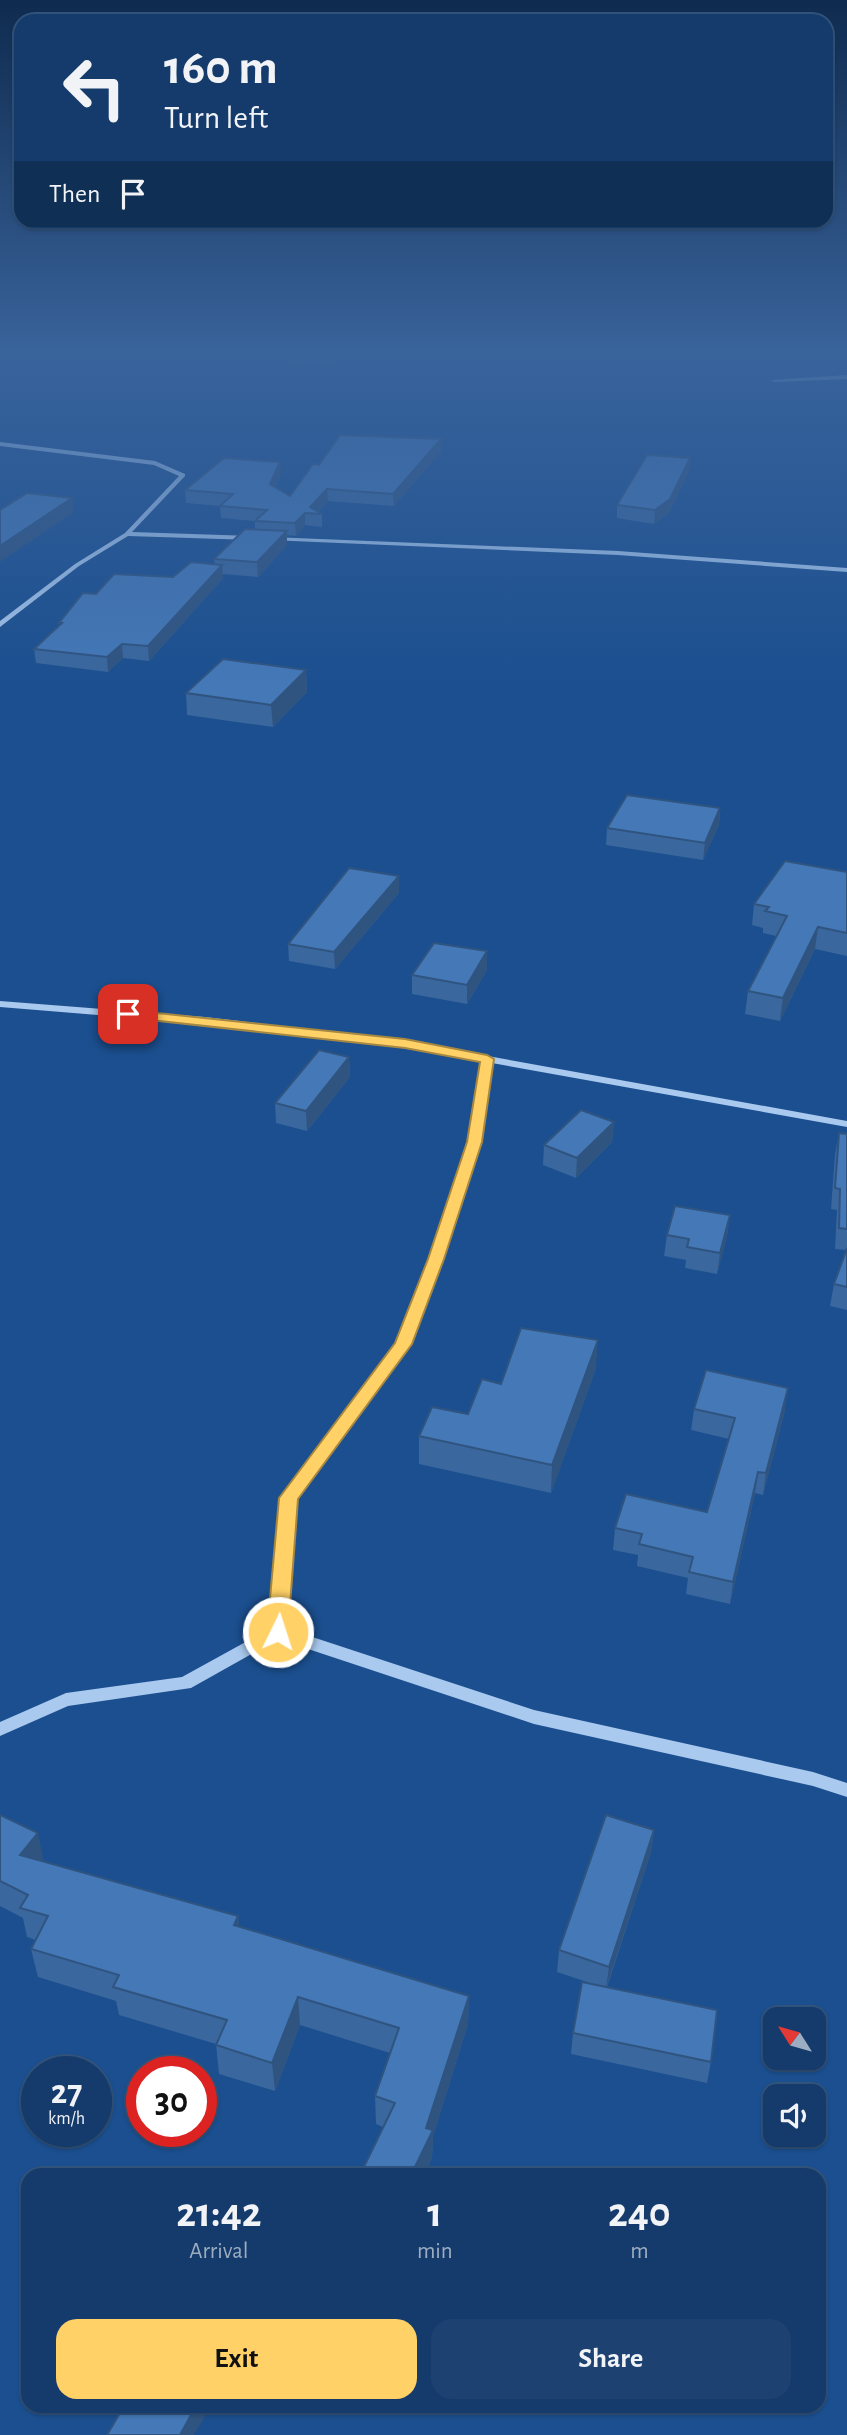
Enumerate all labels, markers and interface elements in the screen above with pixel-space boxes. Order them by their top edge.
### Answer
icon: left [49,42,140,133]
text: 160 m [164,44,278,93]
text: Turn left [164,102,268,134]
icon: arrive [114,175,152,213]
text: Then [49,181,100,207]
pin [98,984,158,1044]
icon: arrive [109,995,147,1033]
position arrow [241,1595,315,1669]
north arrow [763,2007,826,2070]
map controls [763,2007,826,2147]
speed limit sign: 30 [126,2056,217,2147]
text: 27 [51,2075,82,2110]
button: sound [763,2084,826,2147]
text: km/h [48,2110,85,2128]
text: 21:42 [176,2192,262,2234]
text: 1 [427,2192,442,2234]
text: 240 [608,2192,671,2234]
text: Arrival [189,2240,249,2263]
text: min [417,2240,453,2263]
text: m [630,2240,649,2263]
button: Exit [56,2319,417,2399]
button: Share [431,2319,791,2399]

